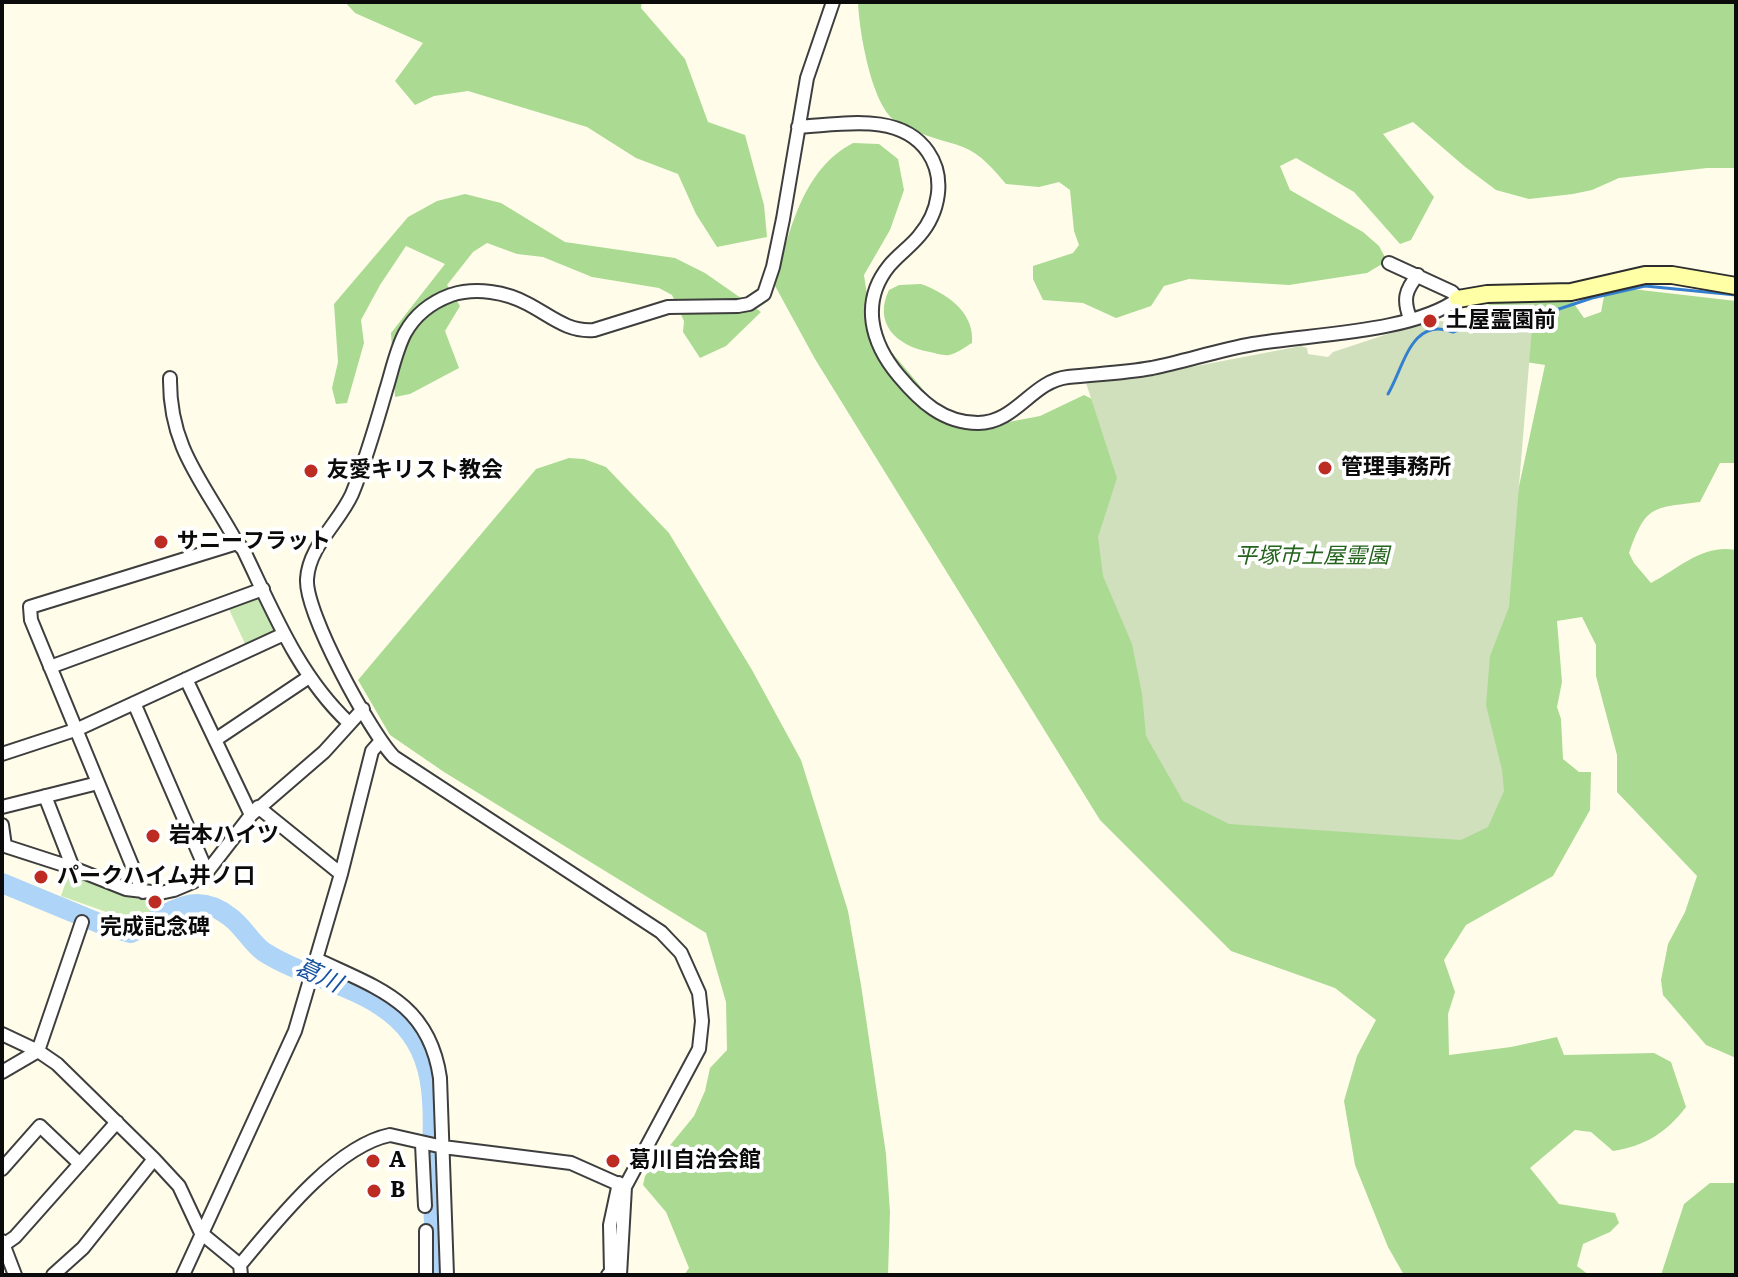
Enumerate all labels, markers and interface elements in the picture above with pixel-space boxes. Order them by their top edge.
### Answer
place label: 土屋霊園前 [1446,308,1556,334]
marker: 土屋霊園前 [1421,312,1439,330]
place label: 管理事務所 [1341,455,1451,481]
place label: 友愛キリスト教会 [327,458,503,484]
marker: 管理事務所 [1316,459,1334,477]
marker: 友愛キリスト教会 [302,462,320,480]
place label: サニーフラット [177,529,331,555]
marker: サニーフラット [152,533,170,551]
park label: 平塚市土屋霊園 [1235,544,1389,570]
place label: 岩本ハイツ [169,823,279,849]
marker: 岩本ハイツ [144,827,162,845]
place label: パークハイム井ノ口 [57,864,255,890]
marker: パークハイム井ノ口 [32,868,50,886]
marker: 完成記念碑 [146,893,164,911]
place label: 完成記念碑 [100,915,210,941]
water label: 葛川 [290,953,346,999]
place label: A [389,1148,406,1174]
place label: 葛川自治会館 [629,1148,761,1174]
marker: A [364,1152,382,1170]
marker: 葛川自治会館 [604,1152,622,1170]
place label: B [390,1178,405,1204]
marker: B [365,1182,383,1200]

